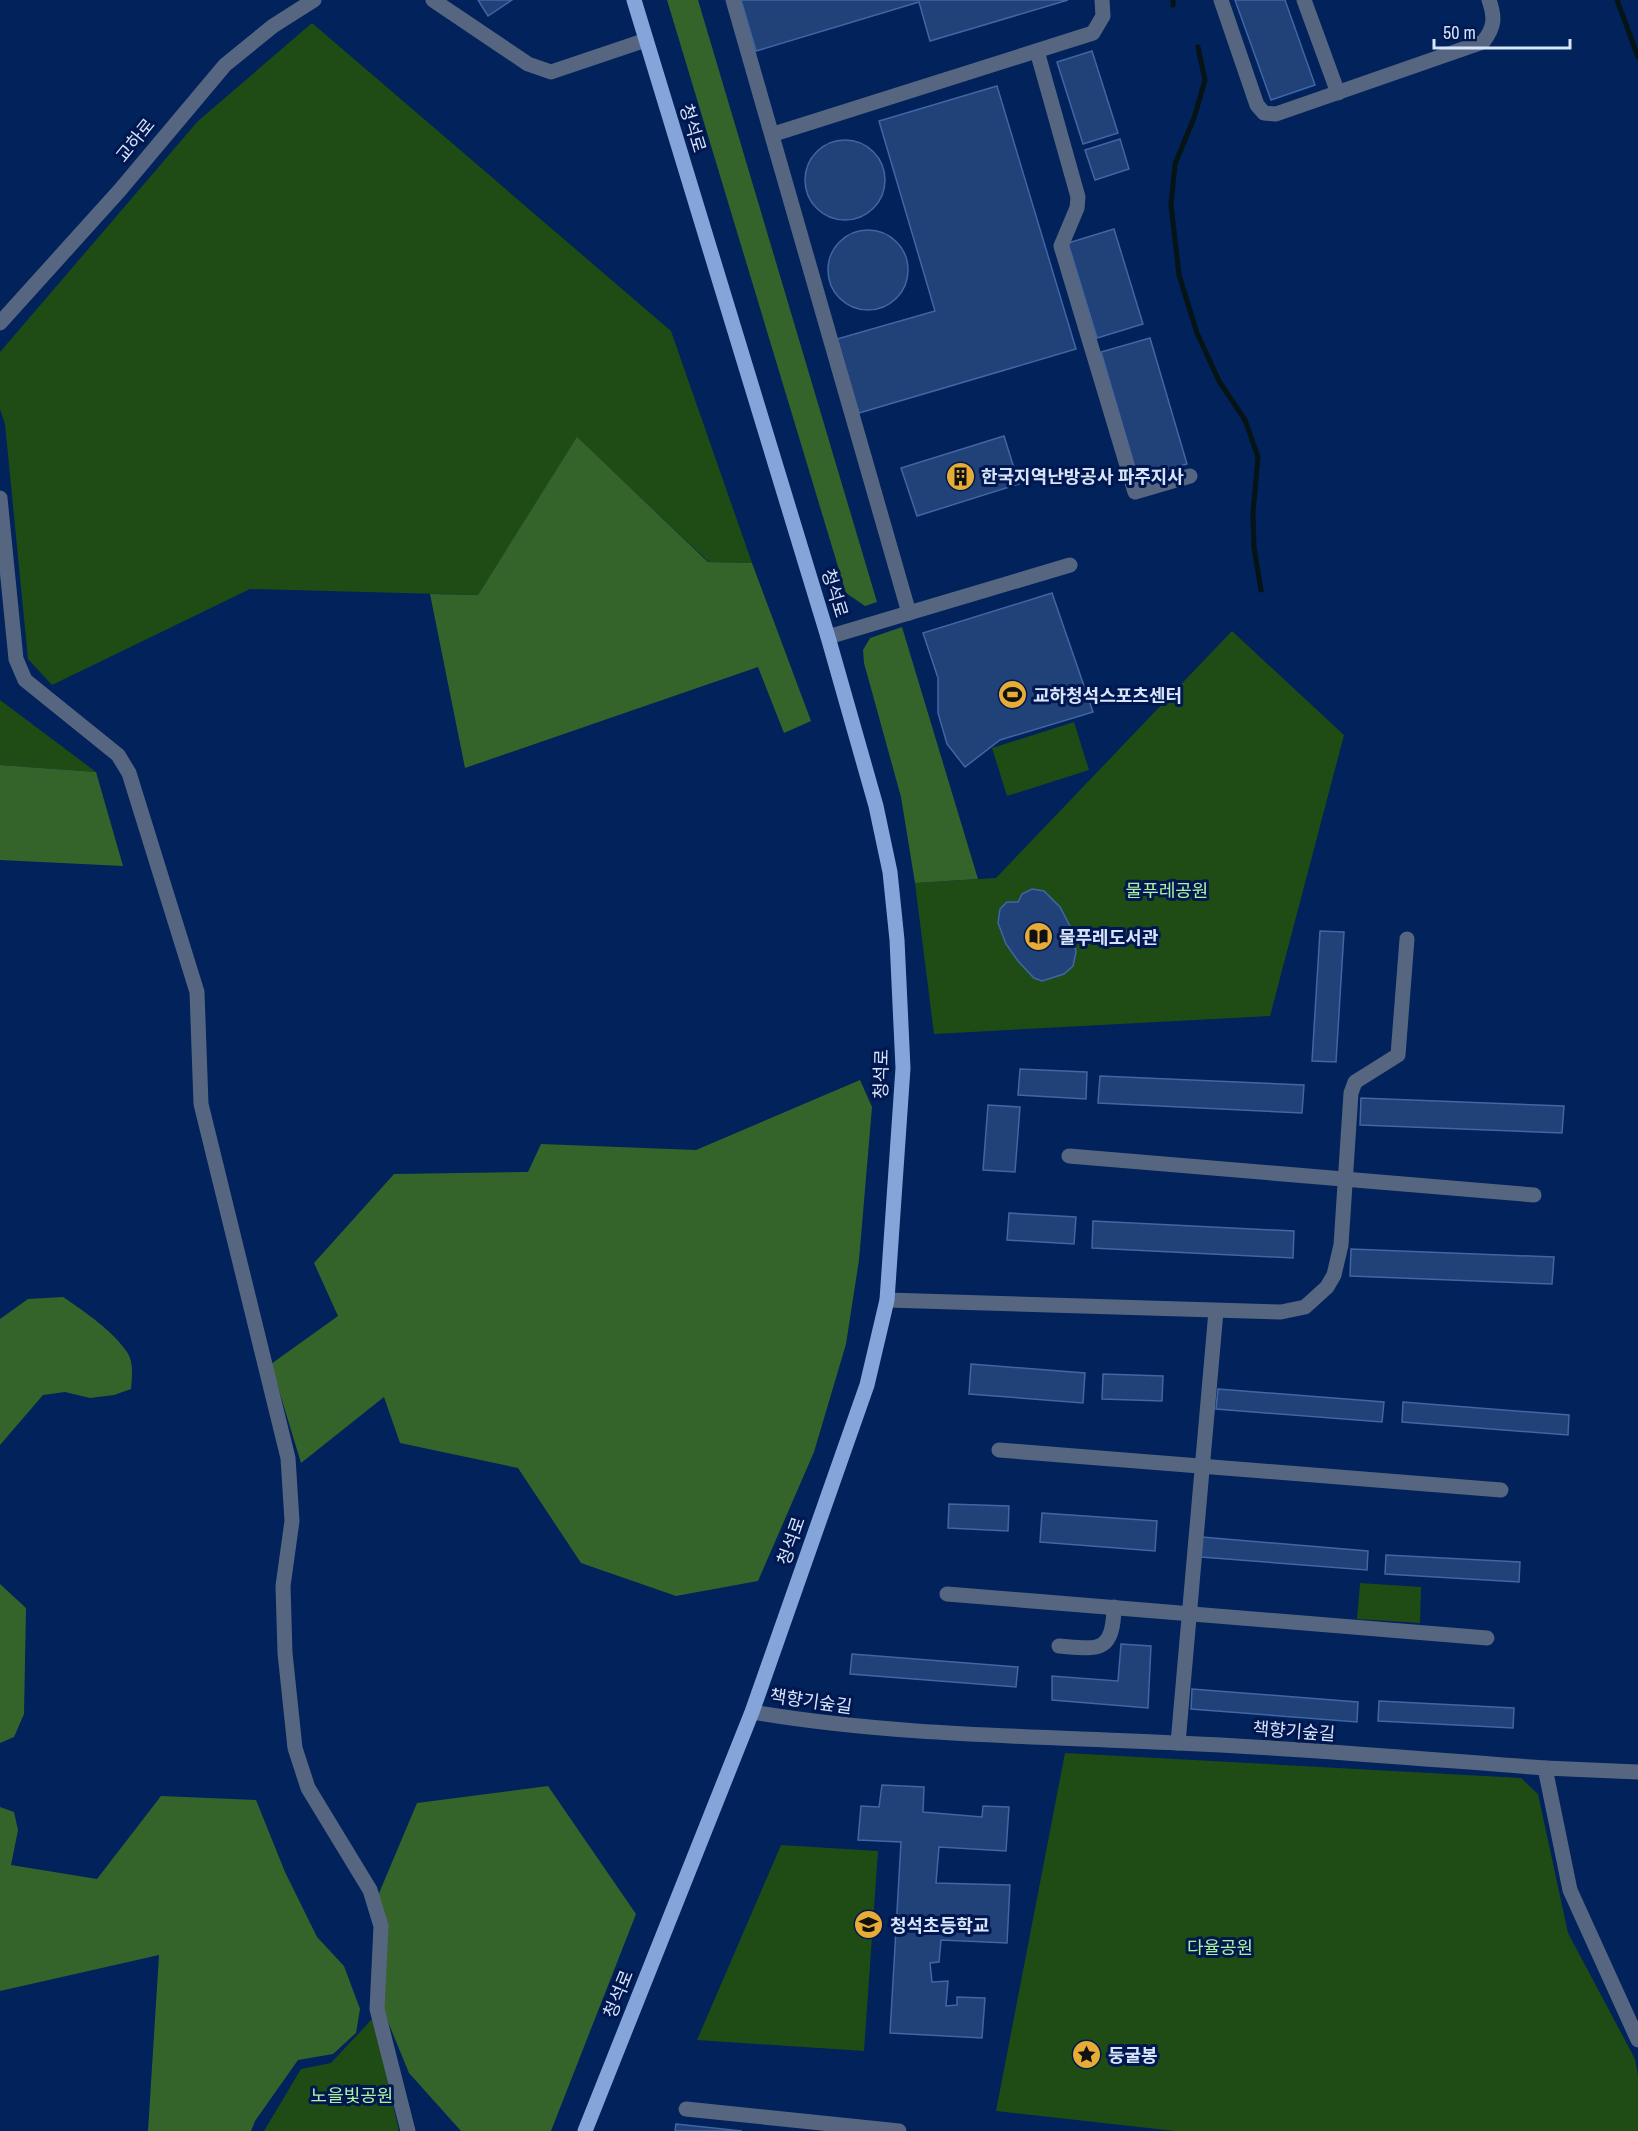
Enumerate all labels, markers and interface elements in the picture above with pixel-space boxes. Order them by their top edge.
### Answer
scale bar [1434,12,1570,50]
text: 50 m [1443,20,1476,45]
street label: 청석로 [674,101,712,155]
street label: 교하로 [110,113,160,167]
building icon: 한국지역난방공사 파주지사 [944,460,976,492]
place label: 한국지역난방공사 파주지사 [981,464,1184,489]
street label: 청석로 [816,566,854,620]
sports icon: 교하청석스포츠센터 [996,679,1028,711]
place label: 교하청석스포츠센터 [1033,683,1182,708]
park label: 물푸레공원 [1126,878,1208,903]
library icon: 물푸레도서관 [1022,921,1054,953]
place label: 물푸레도서관 [1059,925,1159,950]
street label: 청석로 [868,1049,894,1099]
street label: 청석로 [771,1513,811,1569]
street label: 책향기숲길 [768,1683,854,1719]
street label: 책향기숲길 [1252,1716,1336,1746]
school or university icon: 청석초등학교 [853,1909,885,1941]
place label: 청석초등학교 [890,1913,989,1938]
park label: 다율공원 [1187,1935,1253,1960]
street label: 청석로 [597,1966,639,2022]
place icon: 둥굴봉 [1071,2039,1103,2071]
place label: 둥굴봉 [1108,2043,1158,2068]
park label: 노을빛공원 [311,2083,393,2108]

